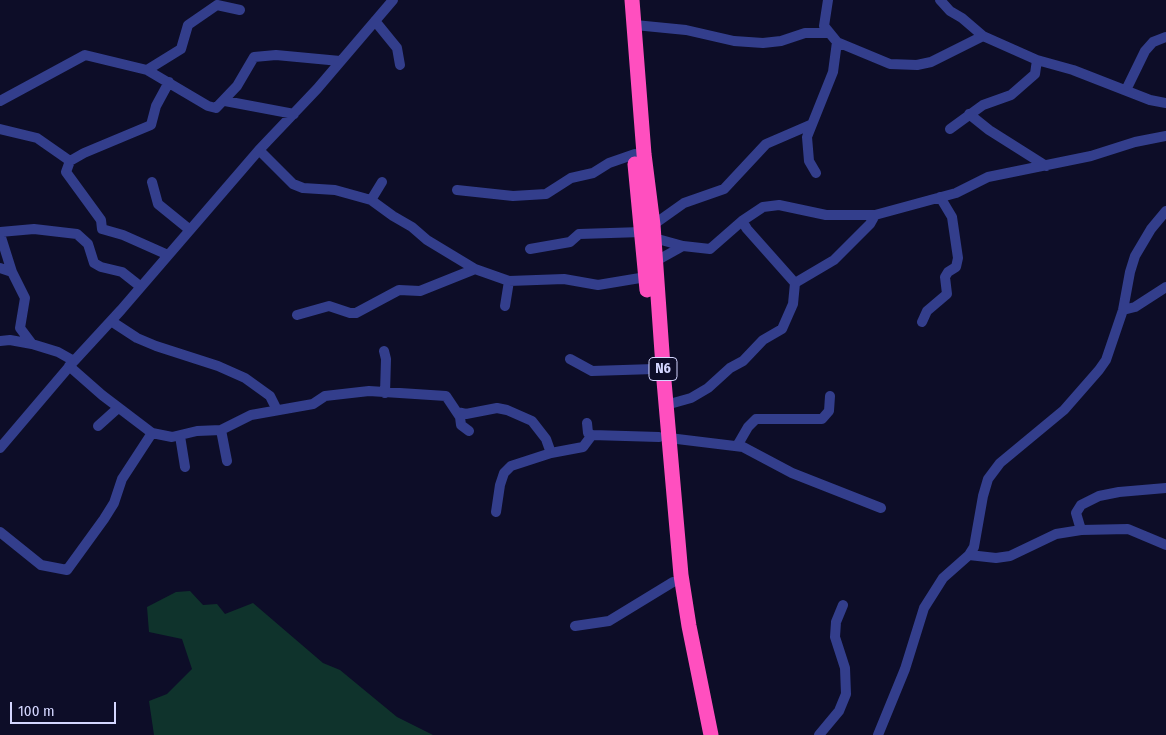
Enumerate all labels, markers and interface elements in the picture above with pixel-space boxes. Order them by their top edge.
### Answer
road number: N6 [649,358,677,380]
scale bar [12,692,119,724]
text: 100 m [18,702,55,720]

